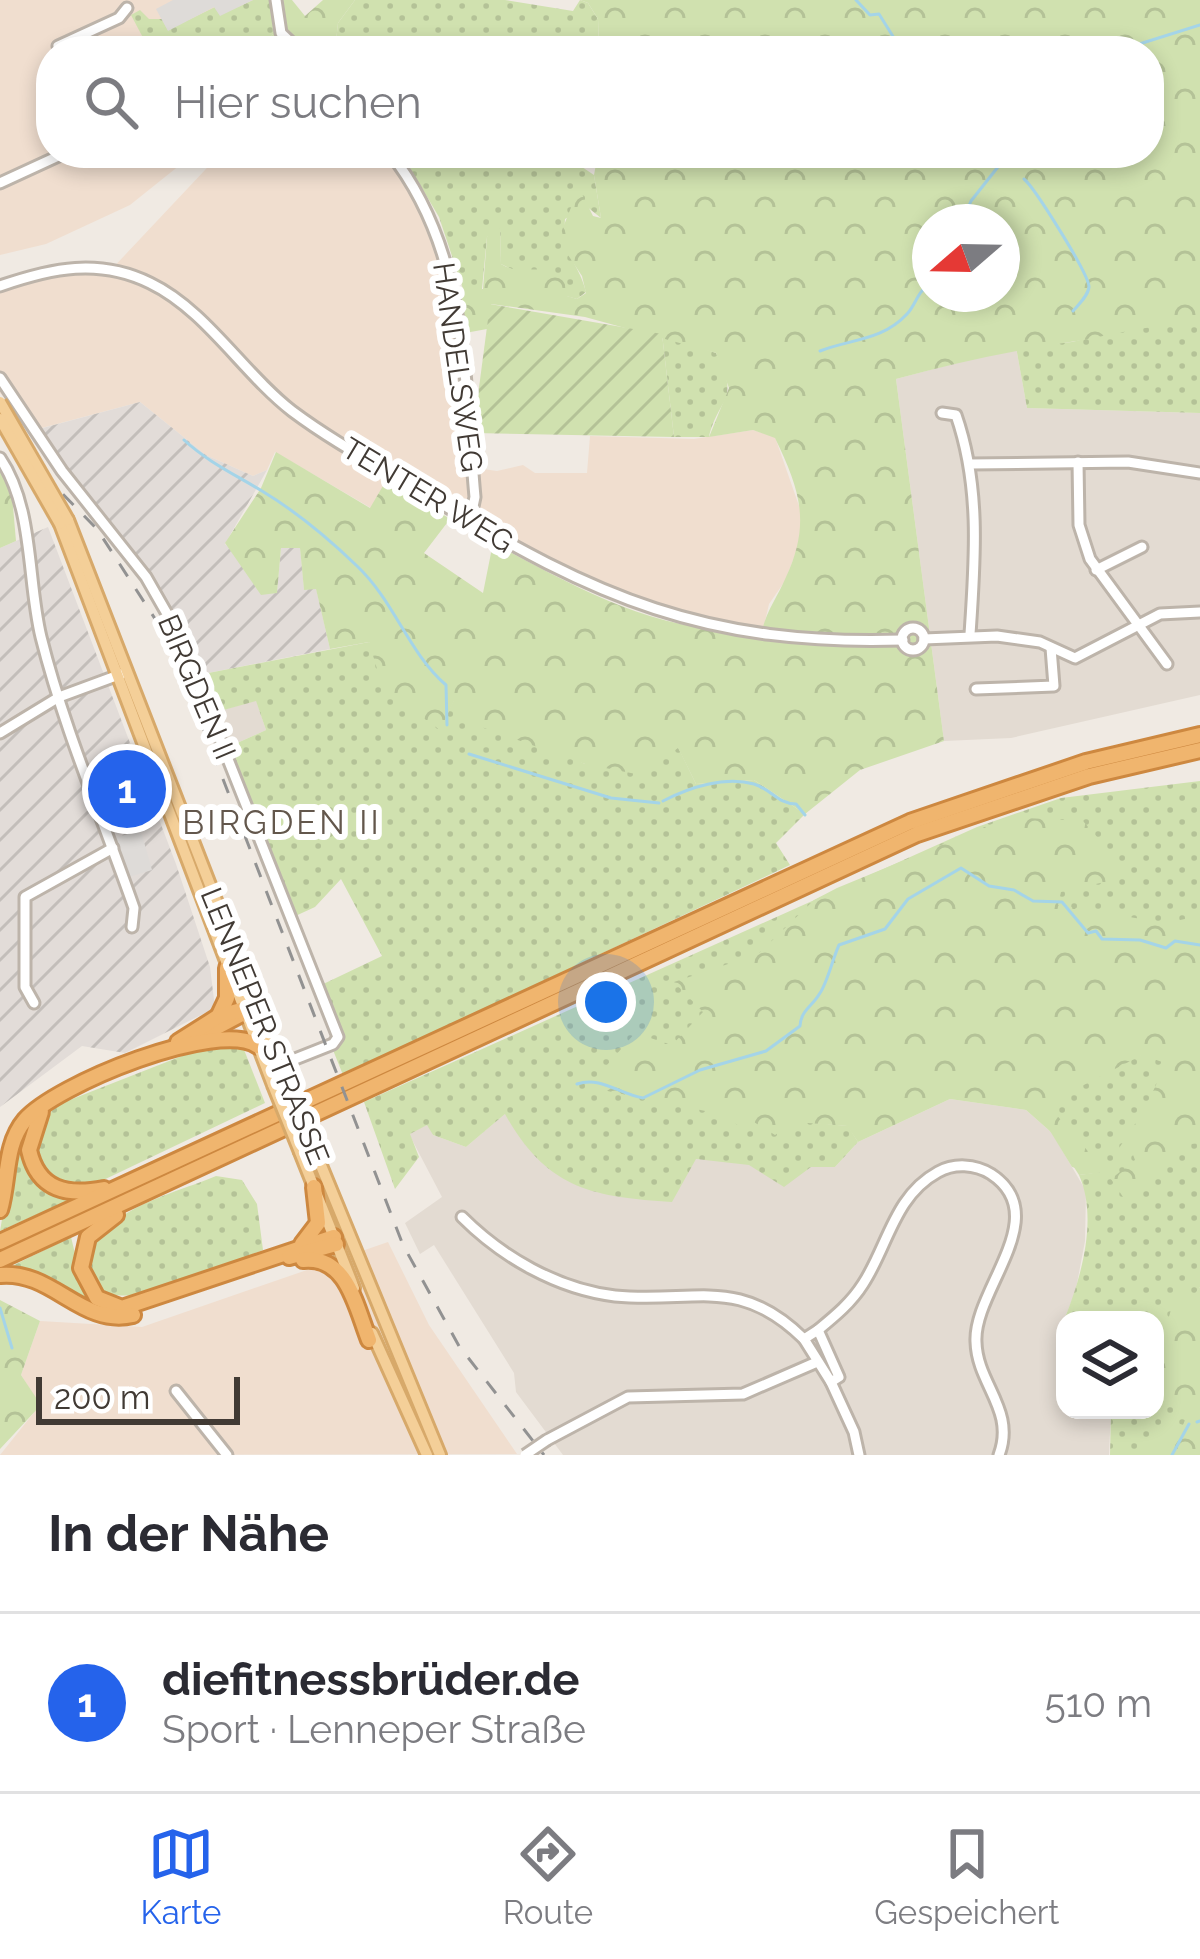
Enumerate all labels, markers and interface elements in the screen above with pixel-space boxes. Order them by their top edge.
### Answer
search box [36,36,1164,168]
icon: search [78,69,144,135]
text: Hier suchen [174,76,422,129]
north arrow [912,204,1020,312]
street label: HANDELSWEG [426,260,490,474]
street label: TENTER WEG [336,430,520,560]
street label: BIRGDEN II [151,609,243,765]
pin: 1 [88,744,166,834]
district label: BIRGDEN II [182,803,382,842]
street label: LENNEPER STRASSE [193,883,337,1169]
your location [576,972,636,1032]
map controls [1056,1311,1164,1419]
button: layers [1056,1311,1164,1419]
scale bar [36,1371,240,1424]
text: 200 m [54,1378,150,1417]
text: In der Nähe [48,1503,329,1563]
text: diefitnessbrüder.de [162,1653,580,1706]
text: 1 [77,1680,97,1726]
text: 510 m [1044,1680,1152,1726]
text: Sport · Lenneper Straße [162,1706,586,1752]
tab: Karte [141,1821,222,1932]
tab: Route [503,1821,593,1932]
tab: Gespeichert [874,1821,1059,1932]

